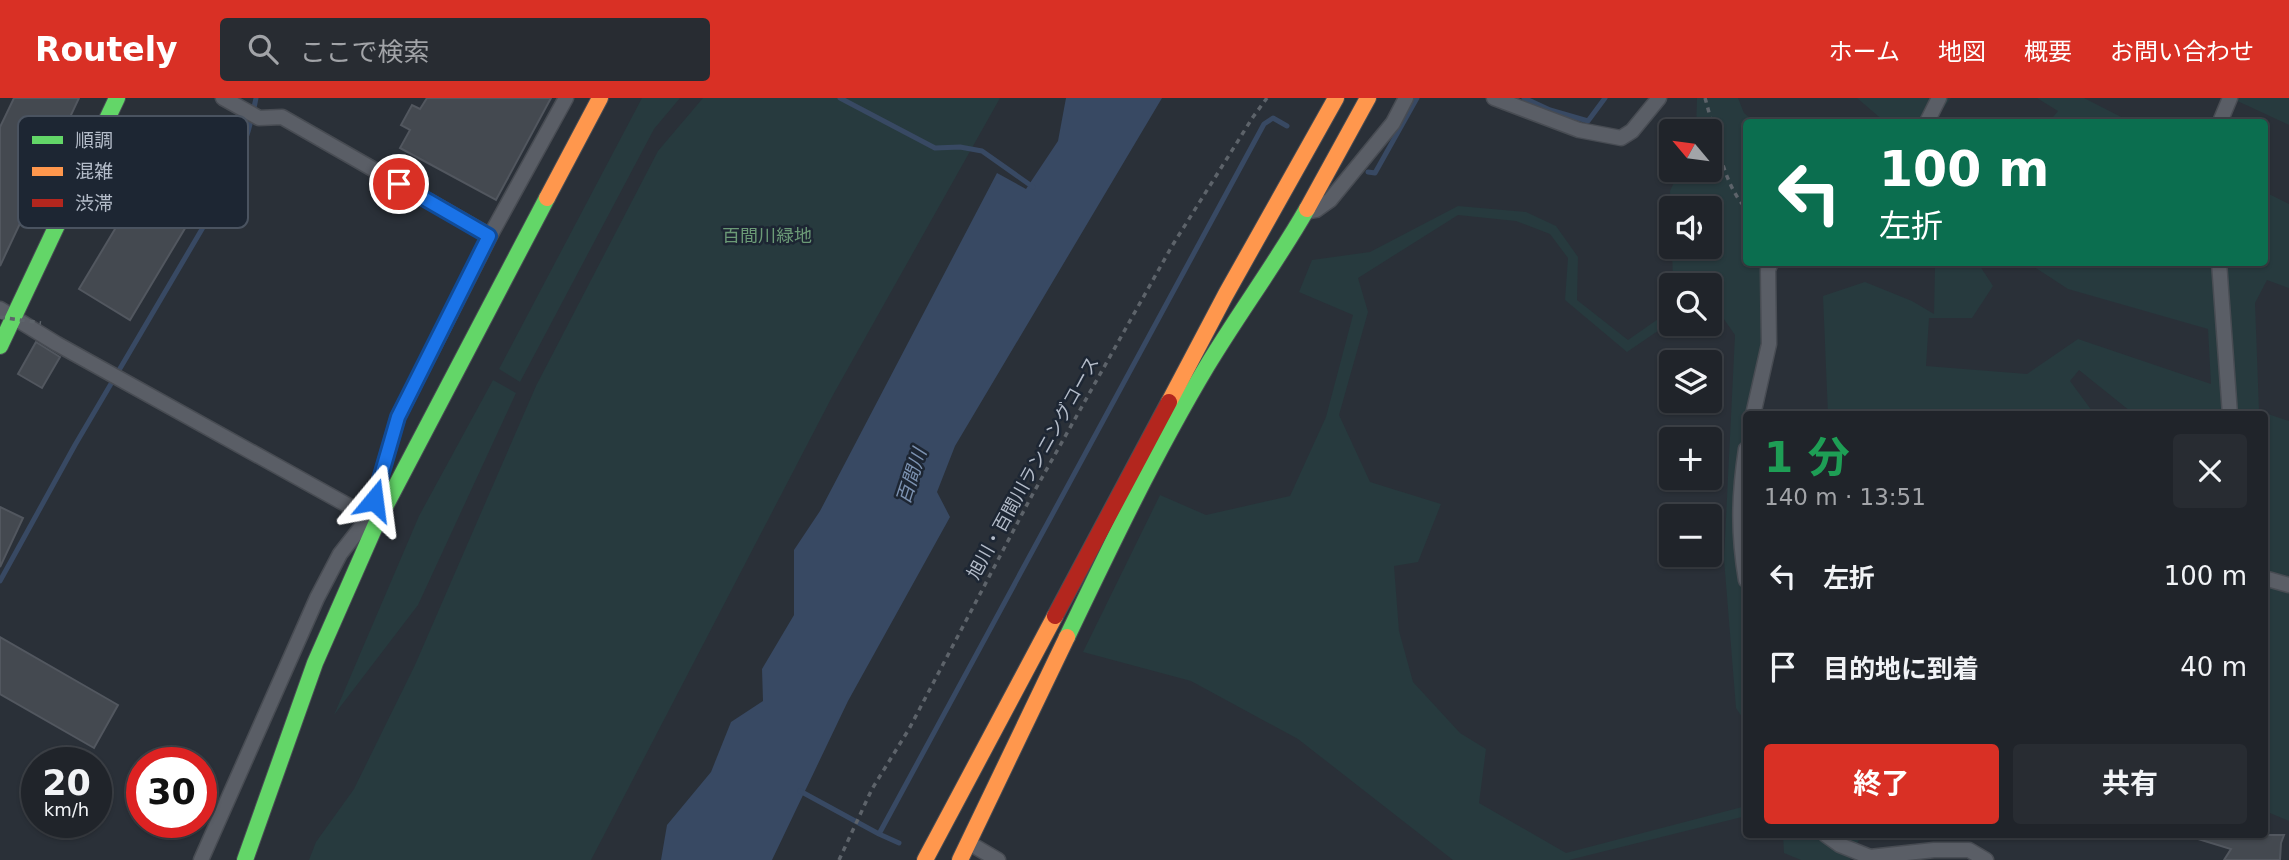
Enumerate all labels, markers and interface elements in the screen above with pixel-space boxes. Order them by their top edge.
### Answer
search box [220,18,710,81]
text: Routely [35,30,178,69]
icon: search [244,30,282,68]
text: ここで検索 [300,37,430,67]
text: ホーム [1829,38,1900,66]
text: 地図 [1938,38,1986,66]
text: 概要 [2024,38,2072,66]
text: お問い合わせ [2110,38,2254,66]
legend [18,116,248,228]
north arrow [1659,119,1722,182]
map controls [1659,119,1722,567]
text: 順調 [75,129,113,151]
text: 100 m [1879,141,2049,198]
icon: left [1764,147,1855,238]
pin [369,154,429,214]
text: 混雑 [75,160,113,182]
icon: arrive [380,165,418,203]
text: 渋滞 [75,192,113,214]
button: sound [1659,196,1722,259]
text: 左折 [1879,207,1943,245]
park label: 百間川緑地 [722,225,812,246]
button: search [1659,273,1722,336]
button: layers [1659,350,1722,413]
street label: 旭川・百間川ランニングコース [963,353,1103,583]
button: + [1659,427,1722,490]
text: 1 分 [1764,433,1850,482]
button: close [2173,434,2247,508]
water label: 百間川 [892,444,931,507]
position arrow [337,463,411,537]
text: 140 m · 13:51 [1764,484,1926,510]
button: − [1659,504,1722,567]
icon: left [1764,557,1802,595]
text: 100 m [2164,561,2247,591]
text: 左折 [1823,563,1875,593]
icon: arrive [1764,648,1802,686]
text: 40 m [2180,652,2247,682]
text: 目的地に到着 [1823,654,1979,684]
button: 終了 [1764,744,1999,824]
button: 共有 [2013,744,2247,824]
speed limit sign: 30 [126,747,217,838]
text: 20 [42,763,91,803]
text: km/h [44,799,89,820]

